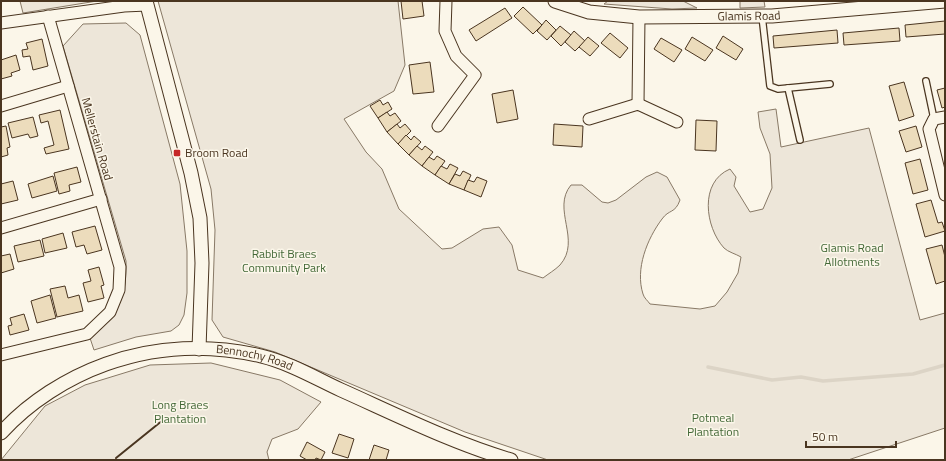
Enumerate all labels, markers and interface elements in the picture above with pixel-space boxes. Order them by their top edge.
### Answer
street label: Glamis Road [717,5,781,25]
street label: Mellerstain Road [77,95,118,182]
place label: Broom Road [185,143,248,162]
marker: Broom Road [172,148,182,158]
park label: Glamis Road Allotments [820,238,884,271]
park label: Rabbit Braes Community Park [242,244,326,277]
street label: Bennochy Road [215,339,296,375]
park label: Long Braes Plantation [152,395,209,428]
park label: Potmeal Plantation [687,408,739,441]
scale bar [806,423,896,449]
text: 50 m [812,427,838,446]

